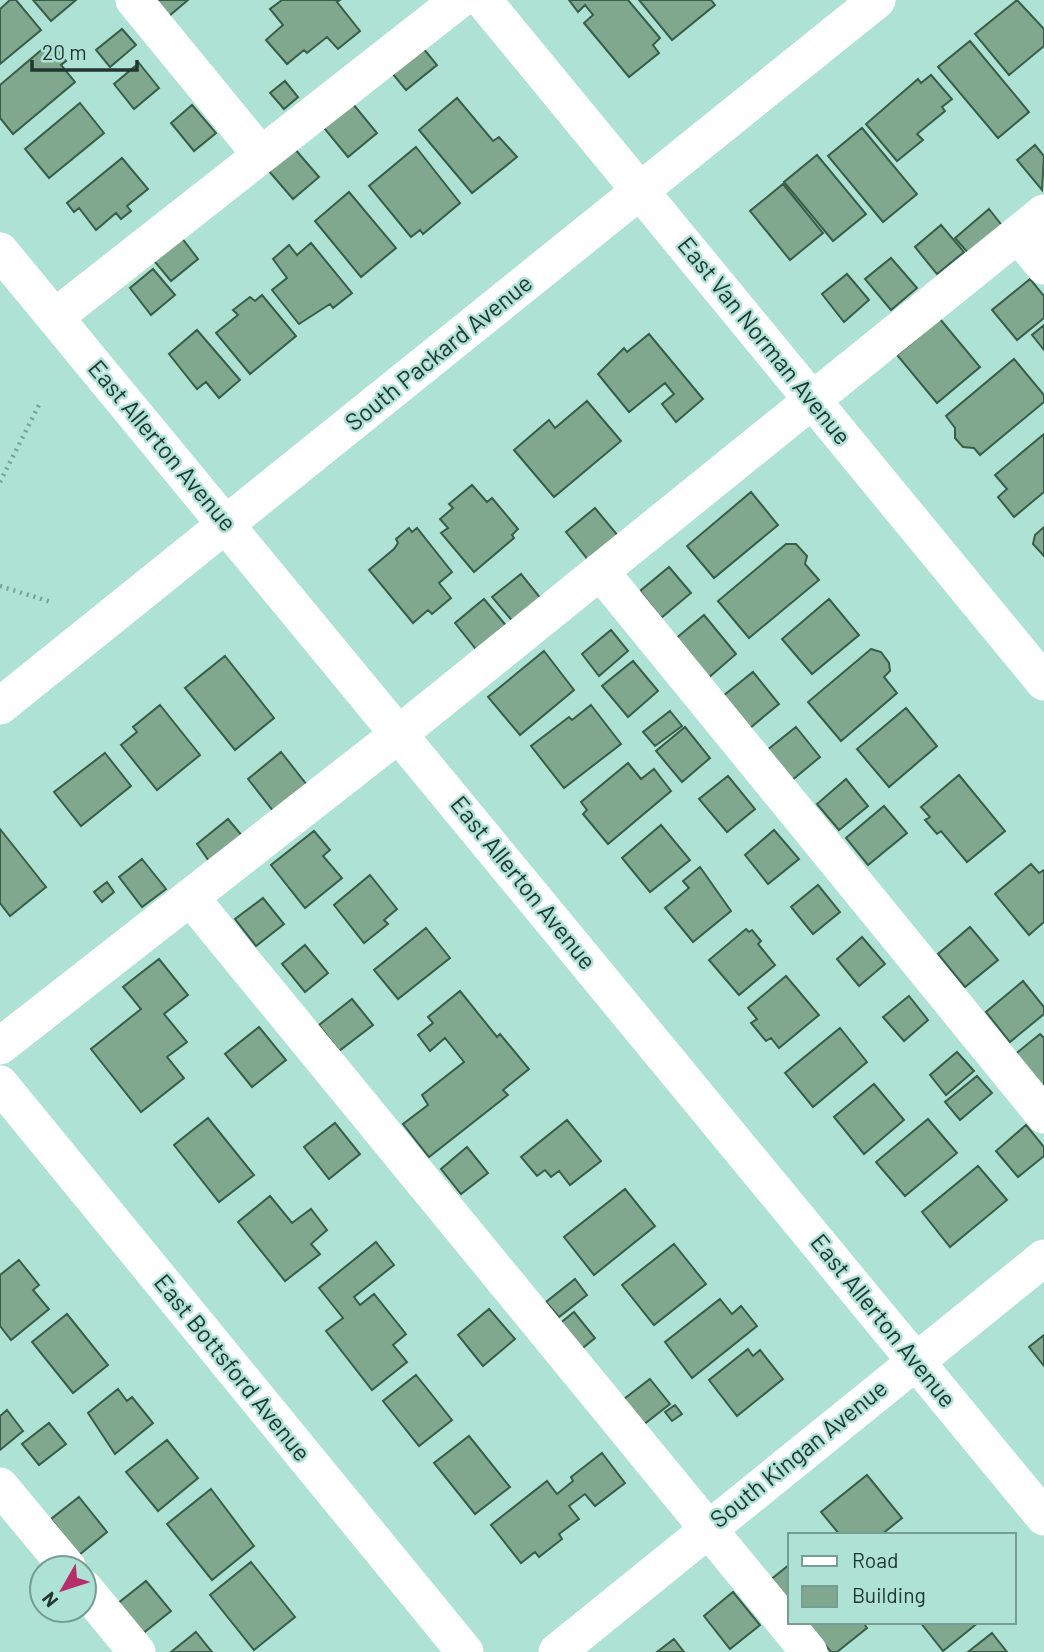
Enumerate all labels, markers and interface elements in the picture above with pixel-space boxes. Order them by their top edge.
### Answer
scale bar [32,28,136,72]
text: 20 m [42,39,87,64]
street label: East Van Norman Avenue [672,230,858,450]
street label: South Packard Avenue [339,268,537,436]
street label: East Allerton Avenue [83,353,243,537]
street label: East Allerton Avenue [445,789,603,975]
street label: East Allerton Avenue [805,1227,963,1413]
street label: East Bottsford Avenue [149,1268,317,1466]
street label: South Kingan Avenue [704,1373,892,1533]
legend [788,1533,1016,1624]
text: Road [852,1547,898,1572]
north arrow [28,1554,98,1624]
text: Building [852,1582,926,1607]
text: N [36,1588,62,1612]

